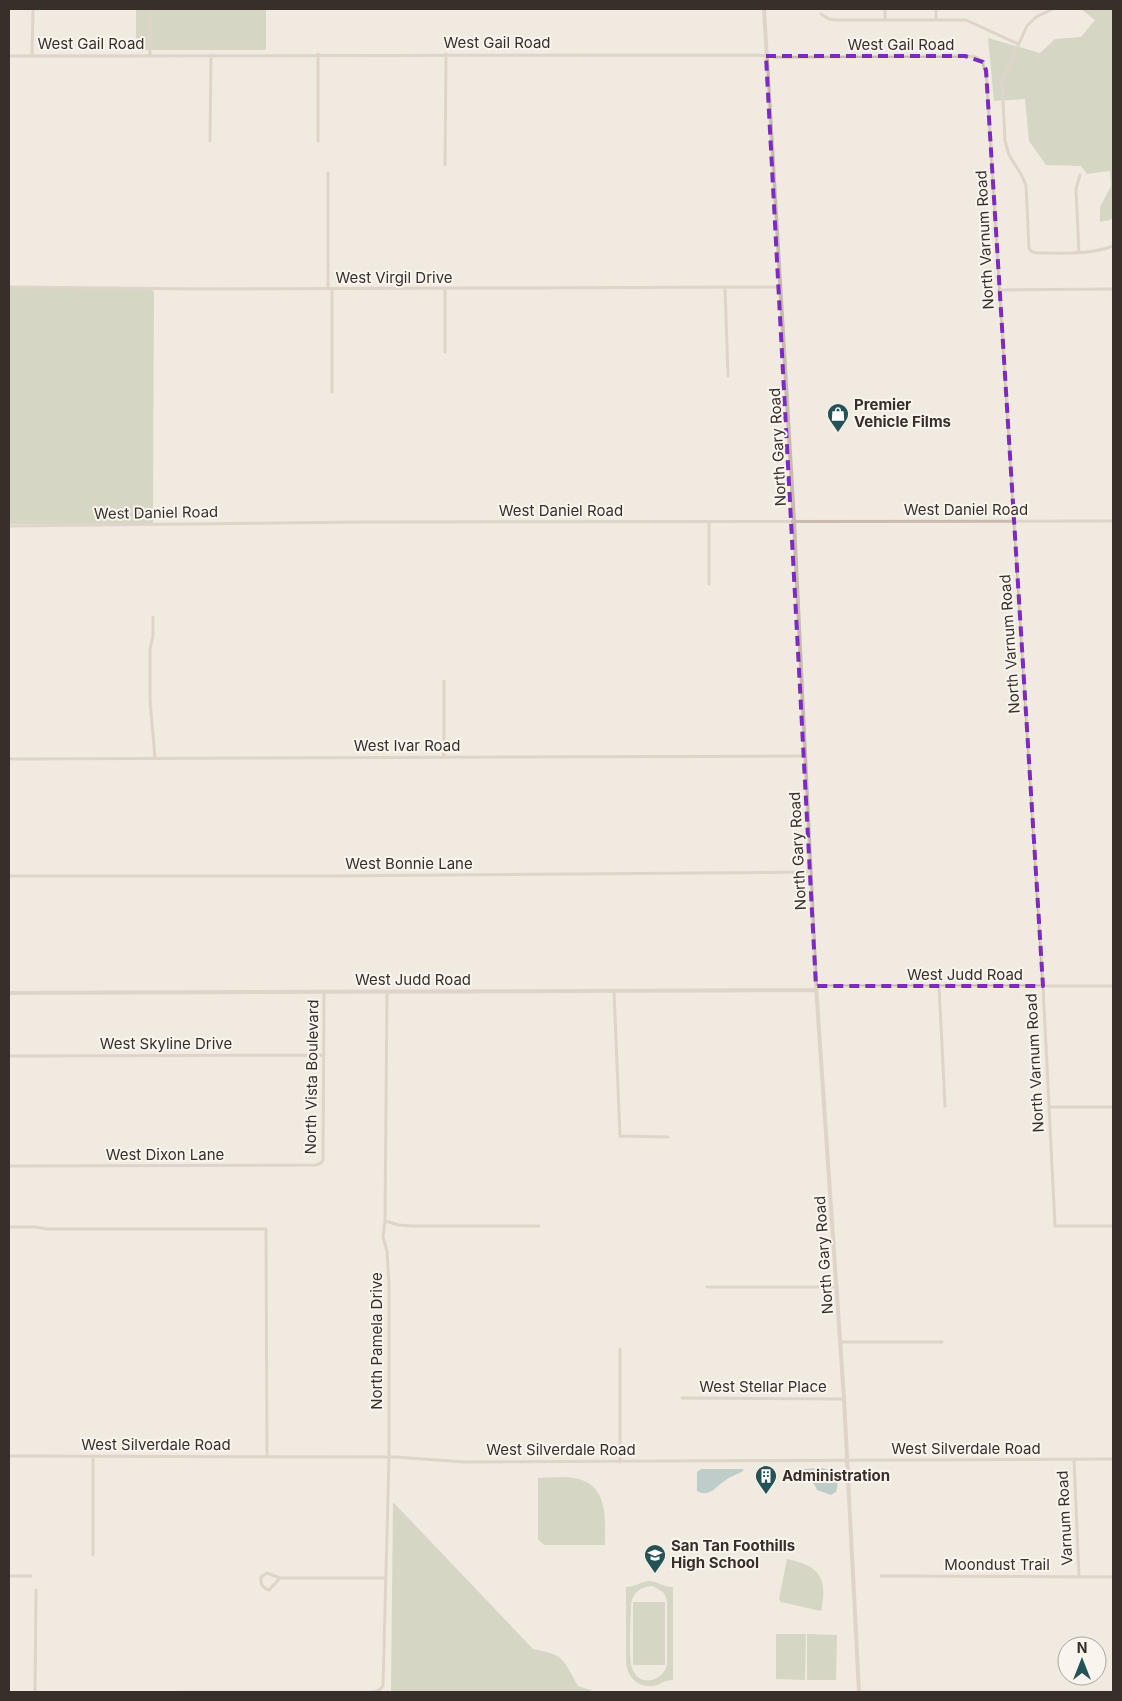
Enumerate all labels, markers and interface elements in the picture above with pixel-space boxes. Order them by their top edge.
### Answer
street label: West Gail Road [443,33,551,52]
street label: West Gail Road [37,34,145,53]
street label: West Gail Road [847,35,955,54]
street label: North Varnum Road [971,170,998,310]
street label: West Virgil Drive [335,268,453,287]
street label: North Gary Road [765,387,790,507]
place label: Premier Vehicle Films [854,395,951,431]
shop icon: Premier Vehicle Films [826,402,850,433]
street label: West Daniel Road [904,500,1028,519]
street label: West Daniel Road [499,501,623,520]
street label: West Daniel Road [94,502,218,523]
street label: North Varnum Road [995,574,1024,714]
street label: West Ivar Road [354,736,460,755]
street label: North Gary Road [785,791,810,911]
street label: West Bonnie Lane [345,854,473,873]
street label: West Judd Road [907,965,1023,984]
street label: West Judd Road [355,970,471,989]
street label: North Varnum Road [1021,993,1048,1133]
street label: North Vista Boulevard [301,999,322,1155]
street label: West Skyline Drive [100,1034,232,1053]
street label: West Dixon Lane [106,1145,224,1164]
street label: North Gary Road [810,1195,837,1315]
street label: North Pamela Drive [367,1272,386,1410]
street label: West Stellar Place [699,1377,827,1396]
street label: West Silverdale Road [81,1435,231,1454]
street label: West Silverdale Road [891,1439,1041,1458]
street label: West Silverdale Road [486,1440,636,1459]
building icon: Administration [754,1464,778,1495]
place label: Administration [782,1466,890,1485]
street label: Varnum Road [1053,1470,1076,1566]
place label: San Tan Foothills High School [671,1536,795,1572]
school or university icon: San Tan Foothills High School [643,1543,667,1574]
street label: Moondust Trail [944,1555,1050,1574]
north arrow [1057,1636,1107,1686]
text: N [1077,1639,1087,1656]

